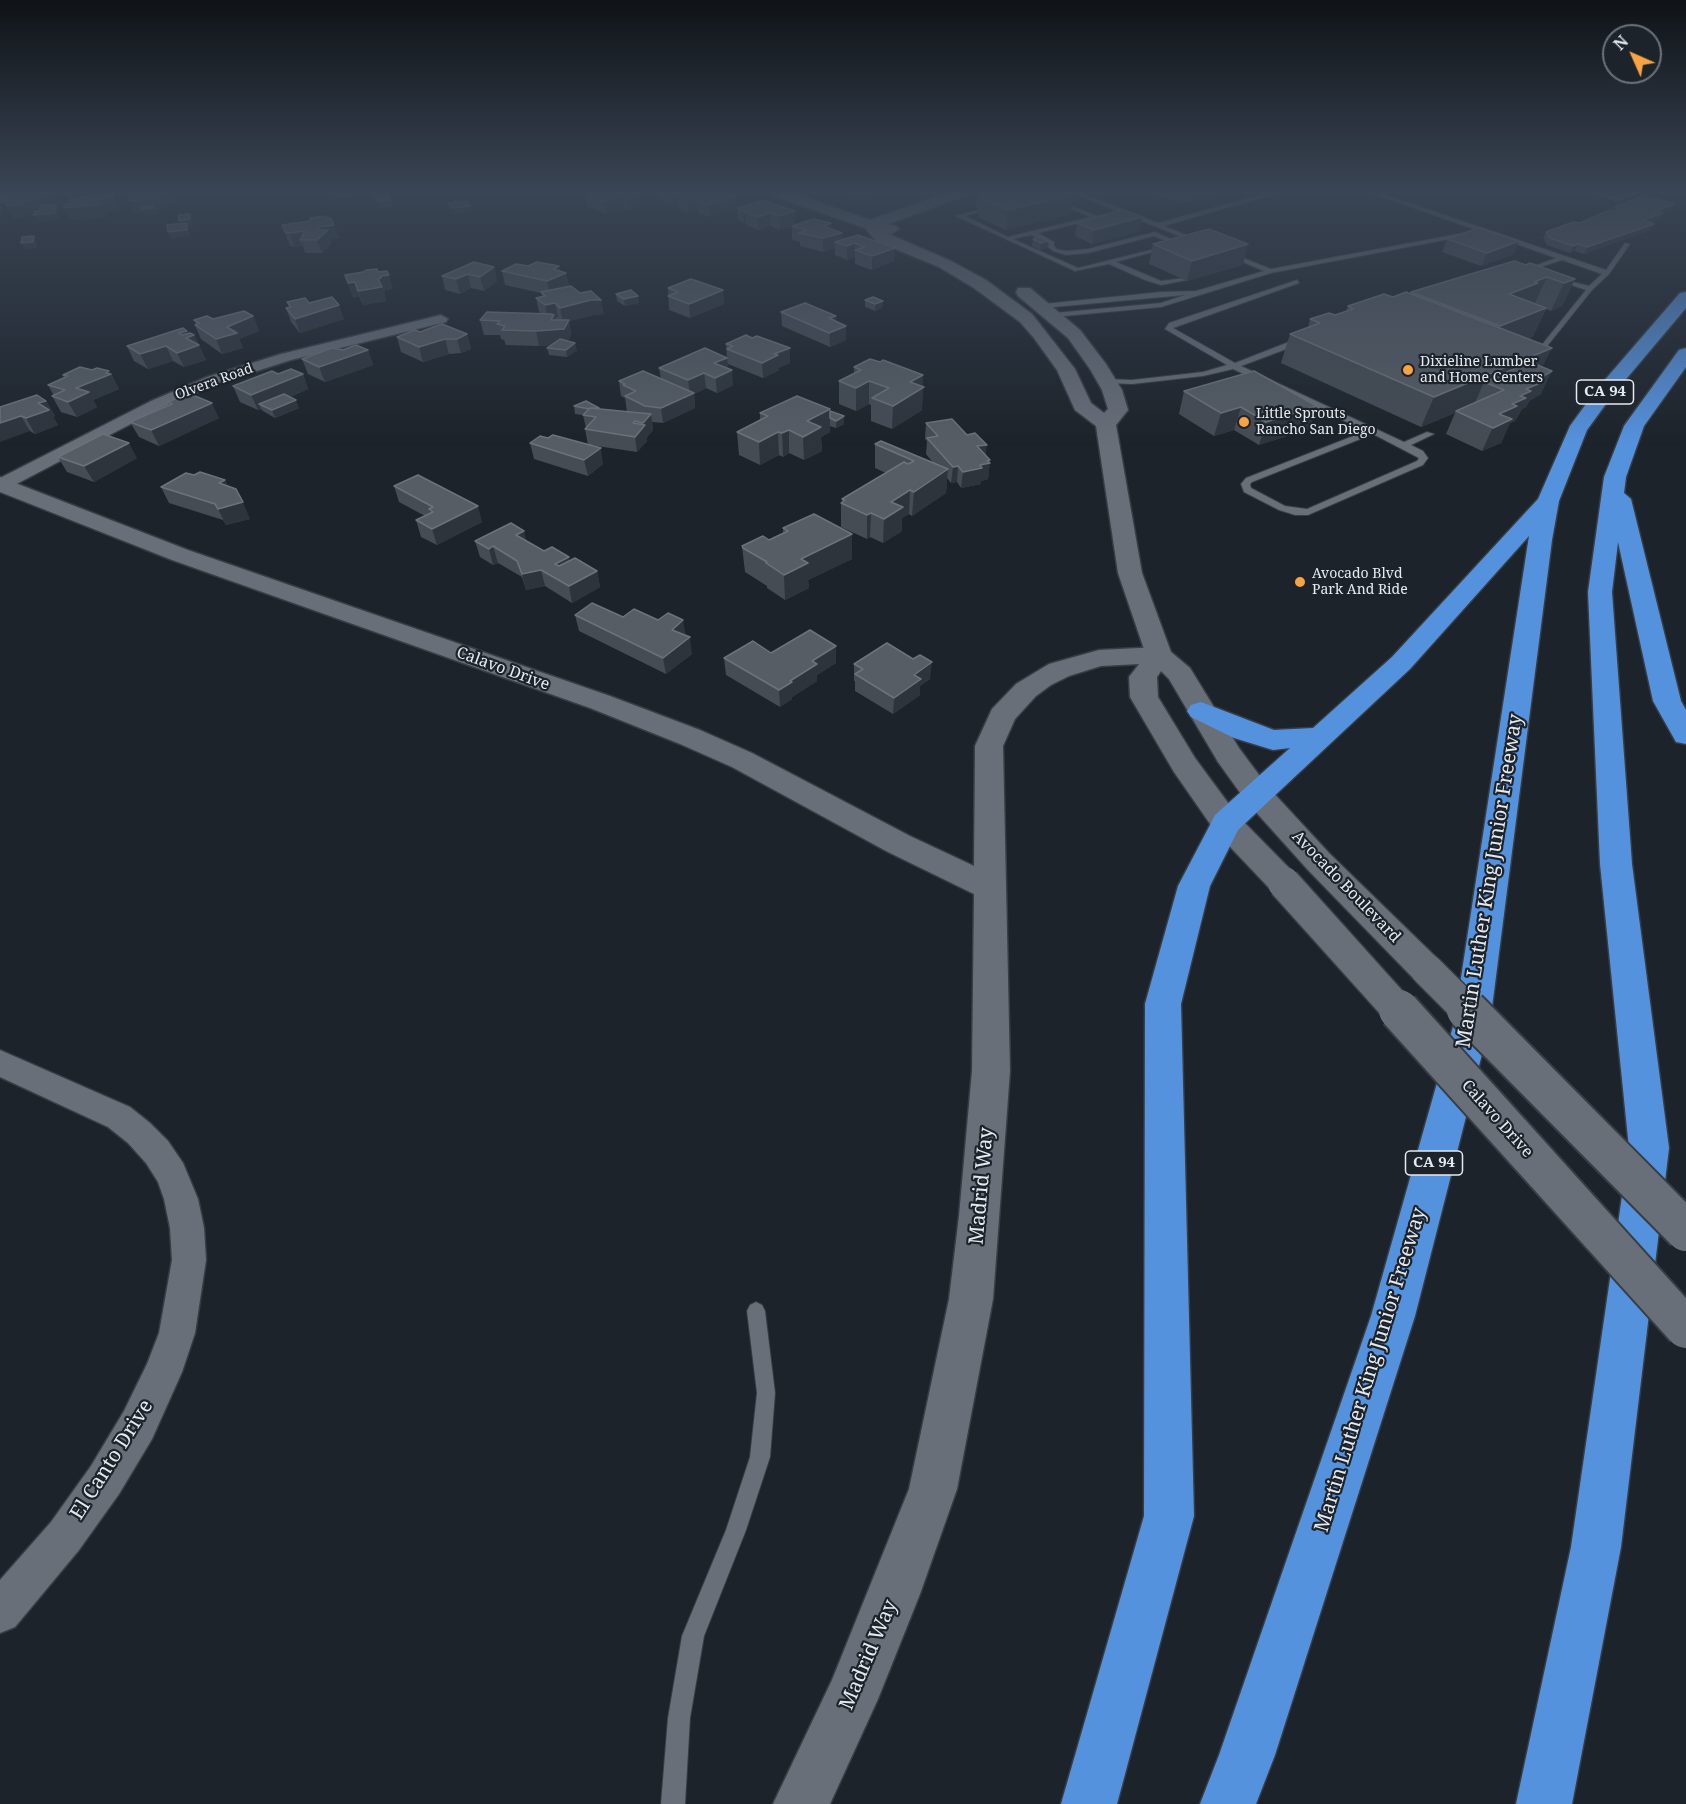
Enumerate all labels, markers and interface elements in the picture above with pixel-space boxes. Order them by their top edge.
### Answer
north arrow [1602,24,1662,84]
text: N [1608,30,1633,55]
place label: Dixieline Lumber and Home Centers [1420,354,1543,386]
street label: Olvera Road [173,360,255,404]
marker: Dixieline Lumber and Home Centers [1401,363,1415,377]
road number: CA 94 [1576,380,1634,404]
place label: Little Sprouts Rancho San Diego [1256,406,1376,438]
marker: Little Sprouts Rancho San Diego [1237,415,1251,429]
place label: Avocado Blvd Park And Ride [1312,566,1408,598]
marker: Avocado Blvd Park And Ride [1293,575,1307,589]
street label: Calavo Drive [454,643,552,695]
street label: Martin Luther King Junior Freeway [1452,712,1528,1050]
street label: Avocado Boulevard [1288,827,1404,947]
street label: Calavo Drive [1457,1076,1537,1162]
street label: Madrid Way [965,1127,999,1245]
road number: CA 94 [1406,1151,1462,1175]
street label: Martin Luther King Junior Freeway [1310,1205,1432,1535]
street label: El Canto Drive [66,1396,158,1524]
street label: Madrid Way [835,1596,903,1714]

